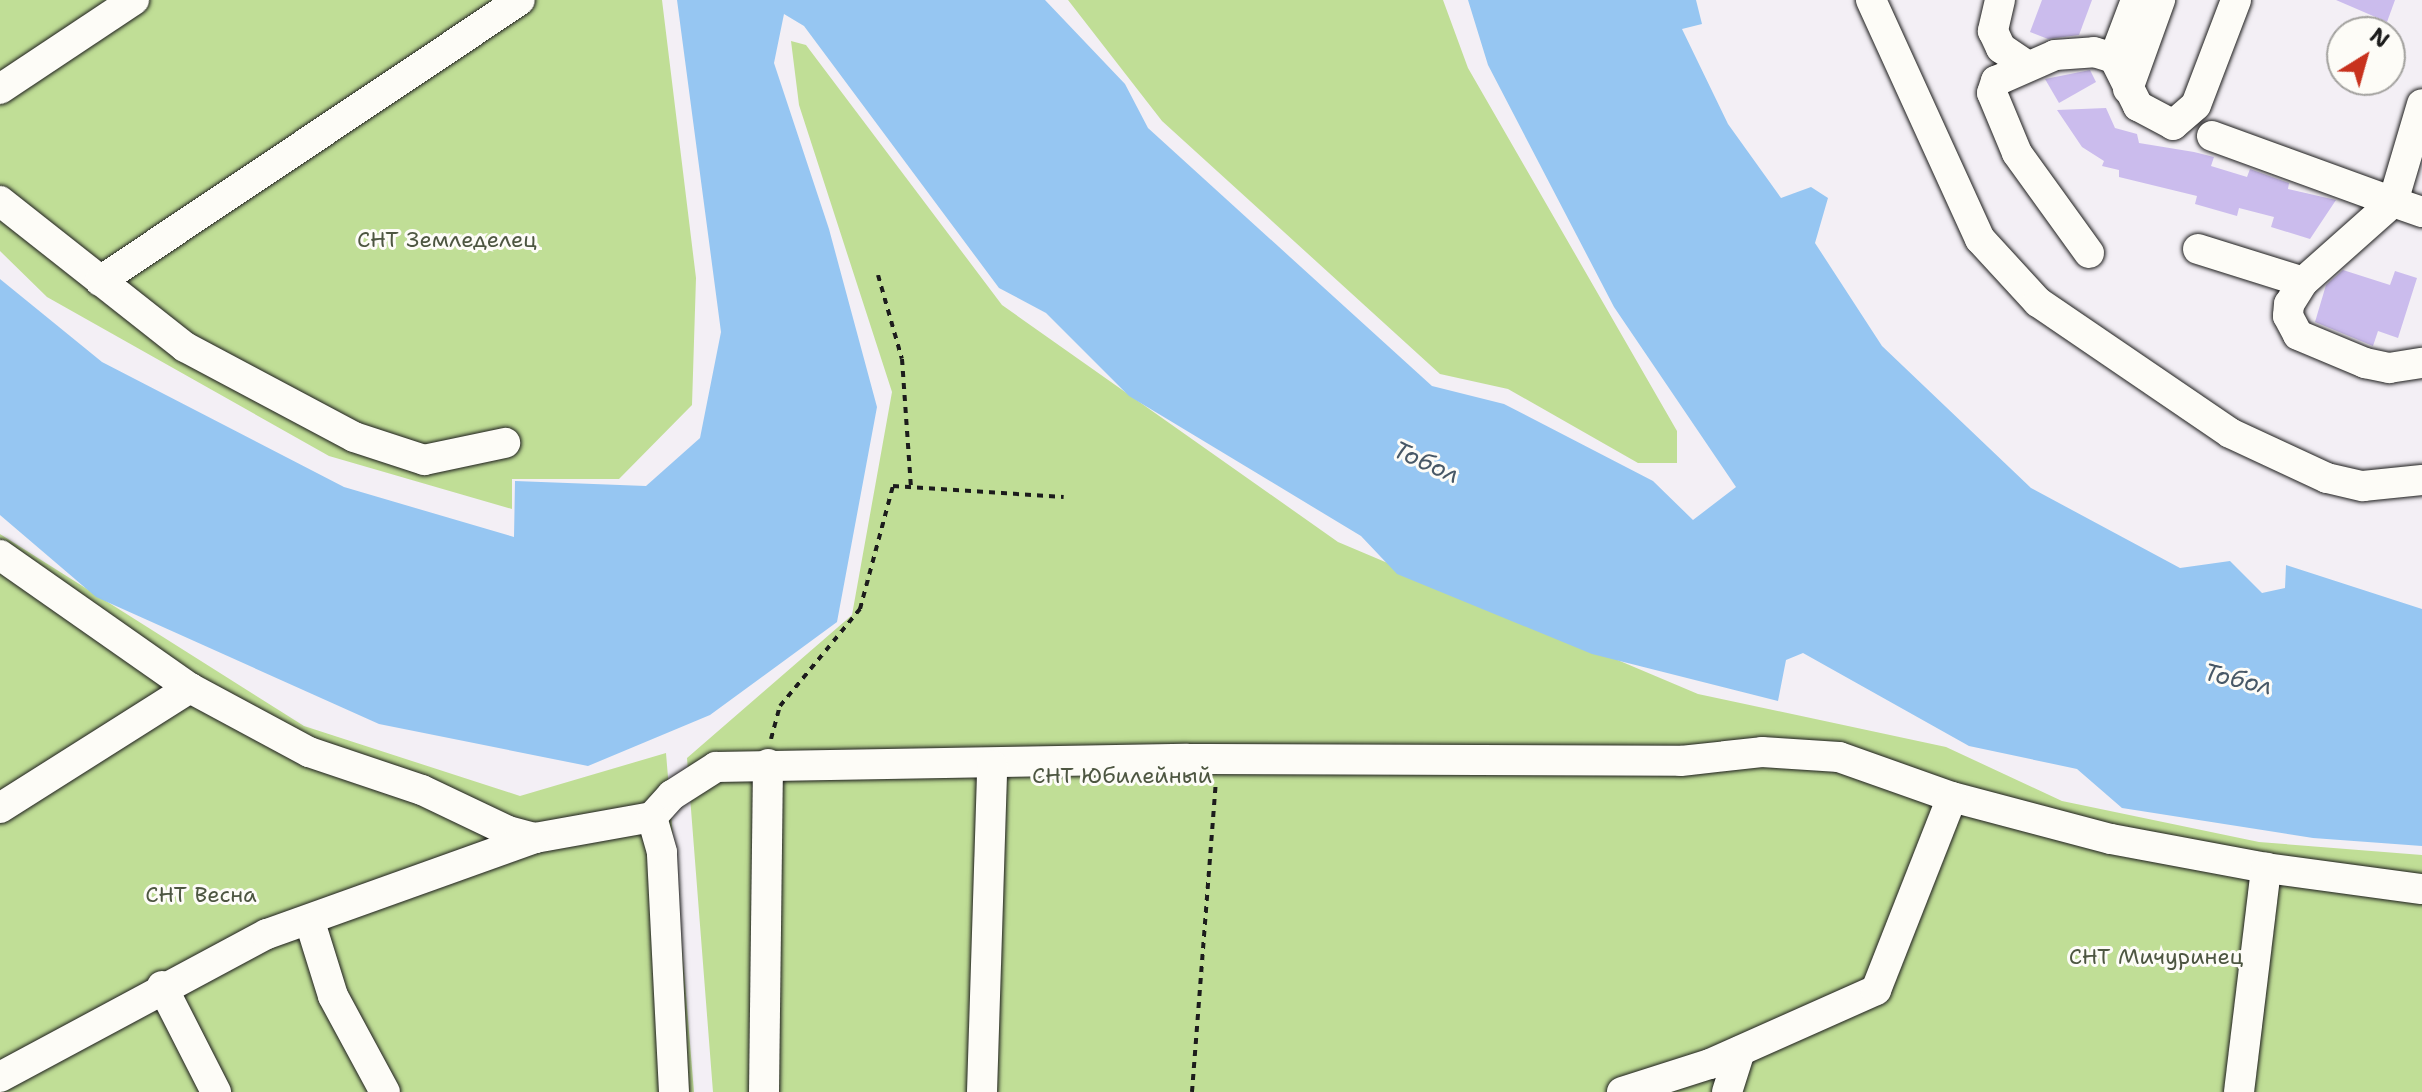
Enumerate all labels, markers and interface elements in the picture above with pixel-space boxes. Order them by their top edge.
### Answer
north arrow [2326,16,2406,96]
text: N [2364,21,2395,55]
park label: СНТ Земледелец [357,227,537,253]
water label: Тобол [1389,436,1463,490]
water label: Тобол [2201,658,2275,702]
park label: СНТ Юбилейный [1032,763,1212,789]
park label: СНТ Весна [145,882,257,908]
park label: СНТ Мичуринец [2069,944,2243,970]

